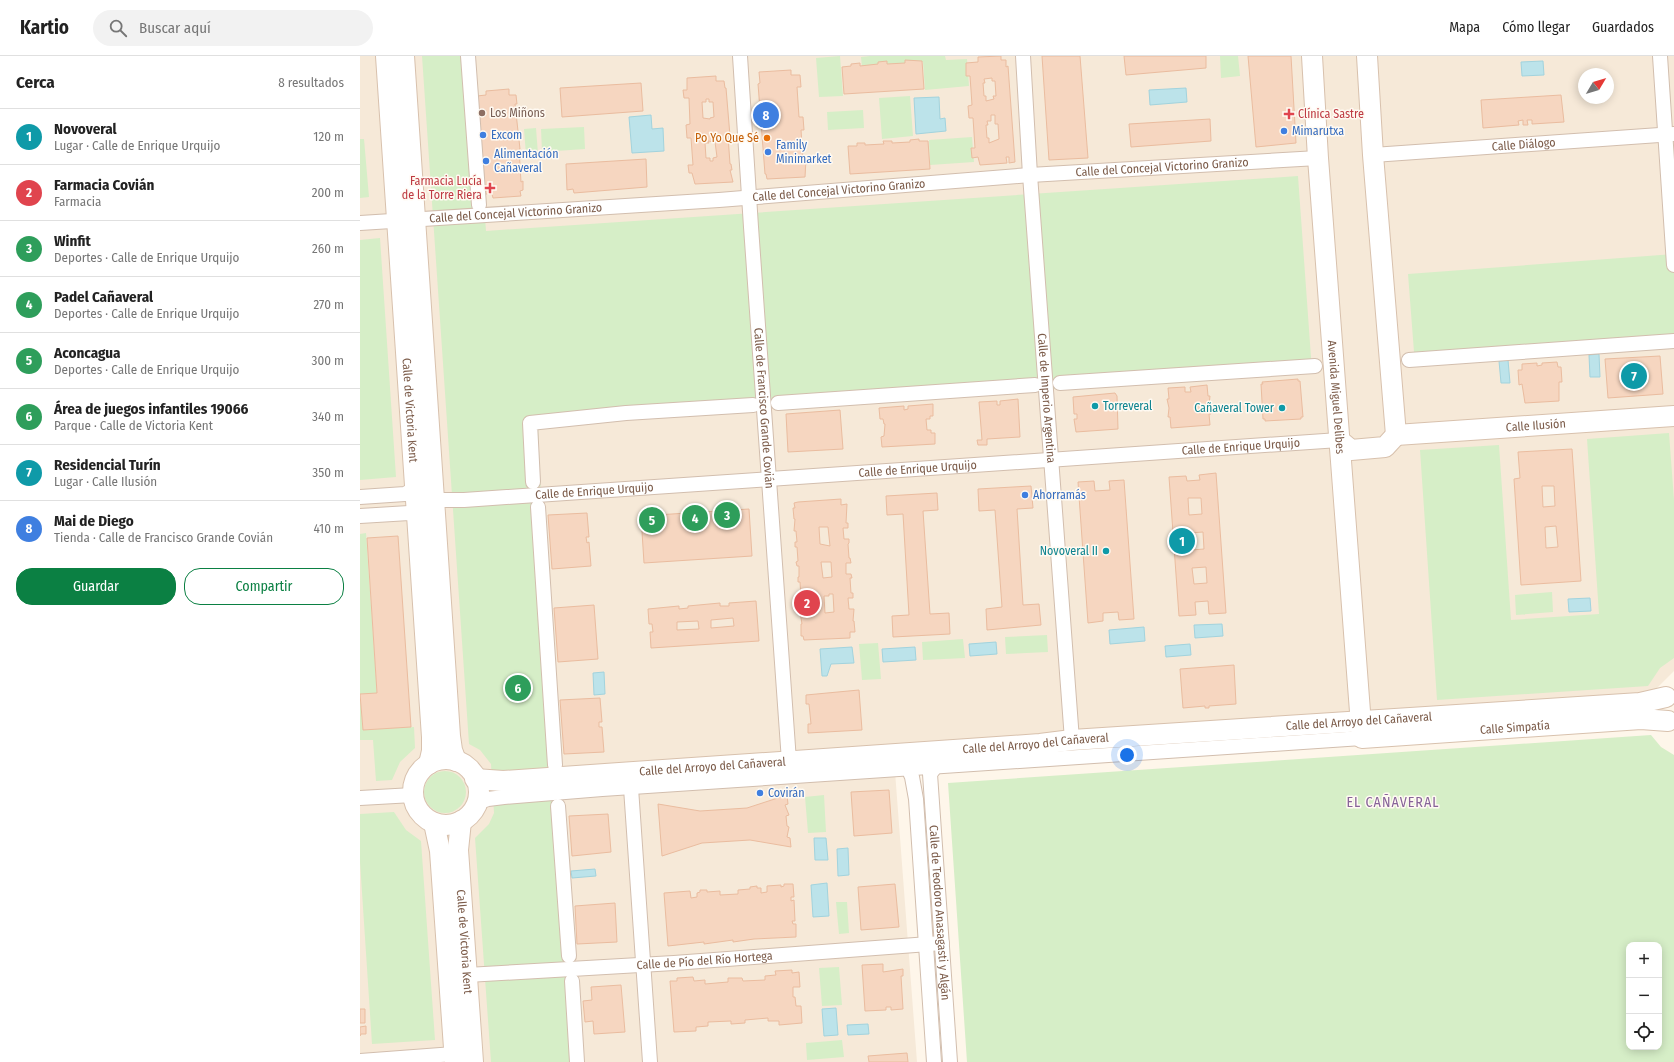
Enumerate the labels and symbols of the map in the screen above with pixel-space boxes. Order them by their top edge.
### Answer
north arrow [1578,68,1614,104]
pin: 8 [753,100,779,130]
place label: Los Miñons [490,106,545,120]
place label: Clínica Sastre [1298,107,1364,121]
marker: Los Miñons [477,108,487,118]
marker: Clínica Sastre [1283,108,1295,120]
place label: Mimarutxa [1292,124,1344,138]
marker: Mimarutxa [1279,126,1289,136]
place label: Excom [491,128,522,142]
marker: Excom [478,130,488,140]
place label: Po Yo Que Sé [695,131,759,145]
marker: Po Yo Que Sé [762,133,772,143]
street label: Calle Diálogo [1491,135,1556,154]
place label: Family Minimarket [776,138,832,166]
place label: Alimentación Cañaveral [494,147,559,175]
marker: Family Minimarket [763,147,773,157]
street label: Calle del Concejal Victorino Granizo [1075,155,1249,179]
marker: Alimentación Cañaveral [481,156,491,166]
place label: Farmacia Lucía de la Torre Riera [402,174,482,202]
street label: Calle del Concejal Victorino Granizo [752,176,926,204]
marker: Farmacia Lucía de la Torre Riera [485,183,495,193]
street label: Calle del Concejal Victorino Granizo [429,200,603,226]
street label: Calle de Francisco Grande Covián [751,327,777,489]
street label: Calle de Imperio Argentina [1035,333,1058,464]
street label: Avenida Miguel Delibes [1325,340,1347,454]
street label: Calle de Victoria Kent [399,357,420,463]
pin: 7 [1621,361,1647,391]
place label: Torreveral [1103,399,1152,413]
marker: Torreveral [1090,401,1100,411]
place label: Cañaveral Tower [1194,401,1275,415]
marker: Cañaveral Tower [1277,403,1287,413]
street label: Calle Ilusión [1505,416,1566,434]
street label: Calle de Enrique Urquijo [1181,436,1300,458]
street label: Calle de Enrique Urquijo [858,458,977,480]
street label: Calle de Enrique Urquijo [535,480,654,502]
place label: Ahorramás [1033,488,1086,502]
marker: Ahorramás [1020,490,1030,500]
pin: 3 [714,500,740,530]
pin: 4 [682,503,708,533]
pin: 5 [639,505,665,535]
pin: 1 [1169,526,1195,556]
place label: Novoveral II [1040,544,1098,558]
marker: Novoveral II [1101,546,1111,556]
pin: 2 [794,588,820,618]
pin: 6 [505,673,531,703]
street label: Calle del Arroyo del Cañaveral [1285,710,1432,733]
street label: Calle Simpatía [1479,718,1550,737]
street label: Calle del Arroyo del Cañaveral [962,731,1109,756]
your location [1117,745,1137,765]
street label: Calle del Arroyo del Cañaveral [639,755,786,779]
place label: Covirán [768,786,805,800]
marker: Covirán [755,788,765,798]
district label: EL CAÑAVERAL [1346,794,1440,811]
street label: Calle de Teodoro Anasagasti y Algán [927,825,953,1001]
street label: Calle de Victoria Kent [454,889,475,994]
street label: Calle de Pío del Río Hortega [636,949,773,972]

